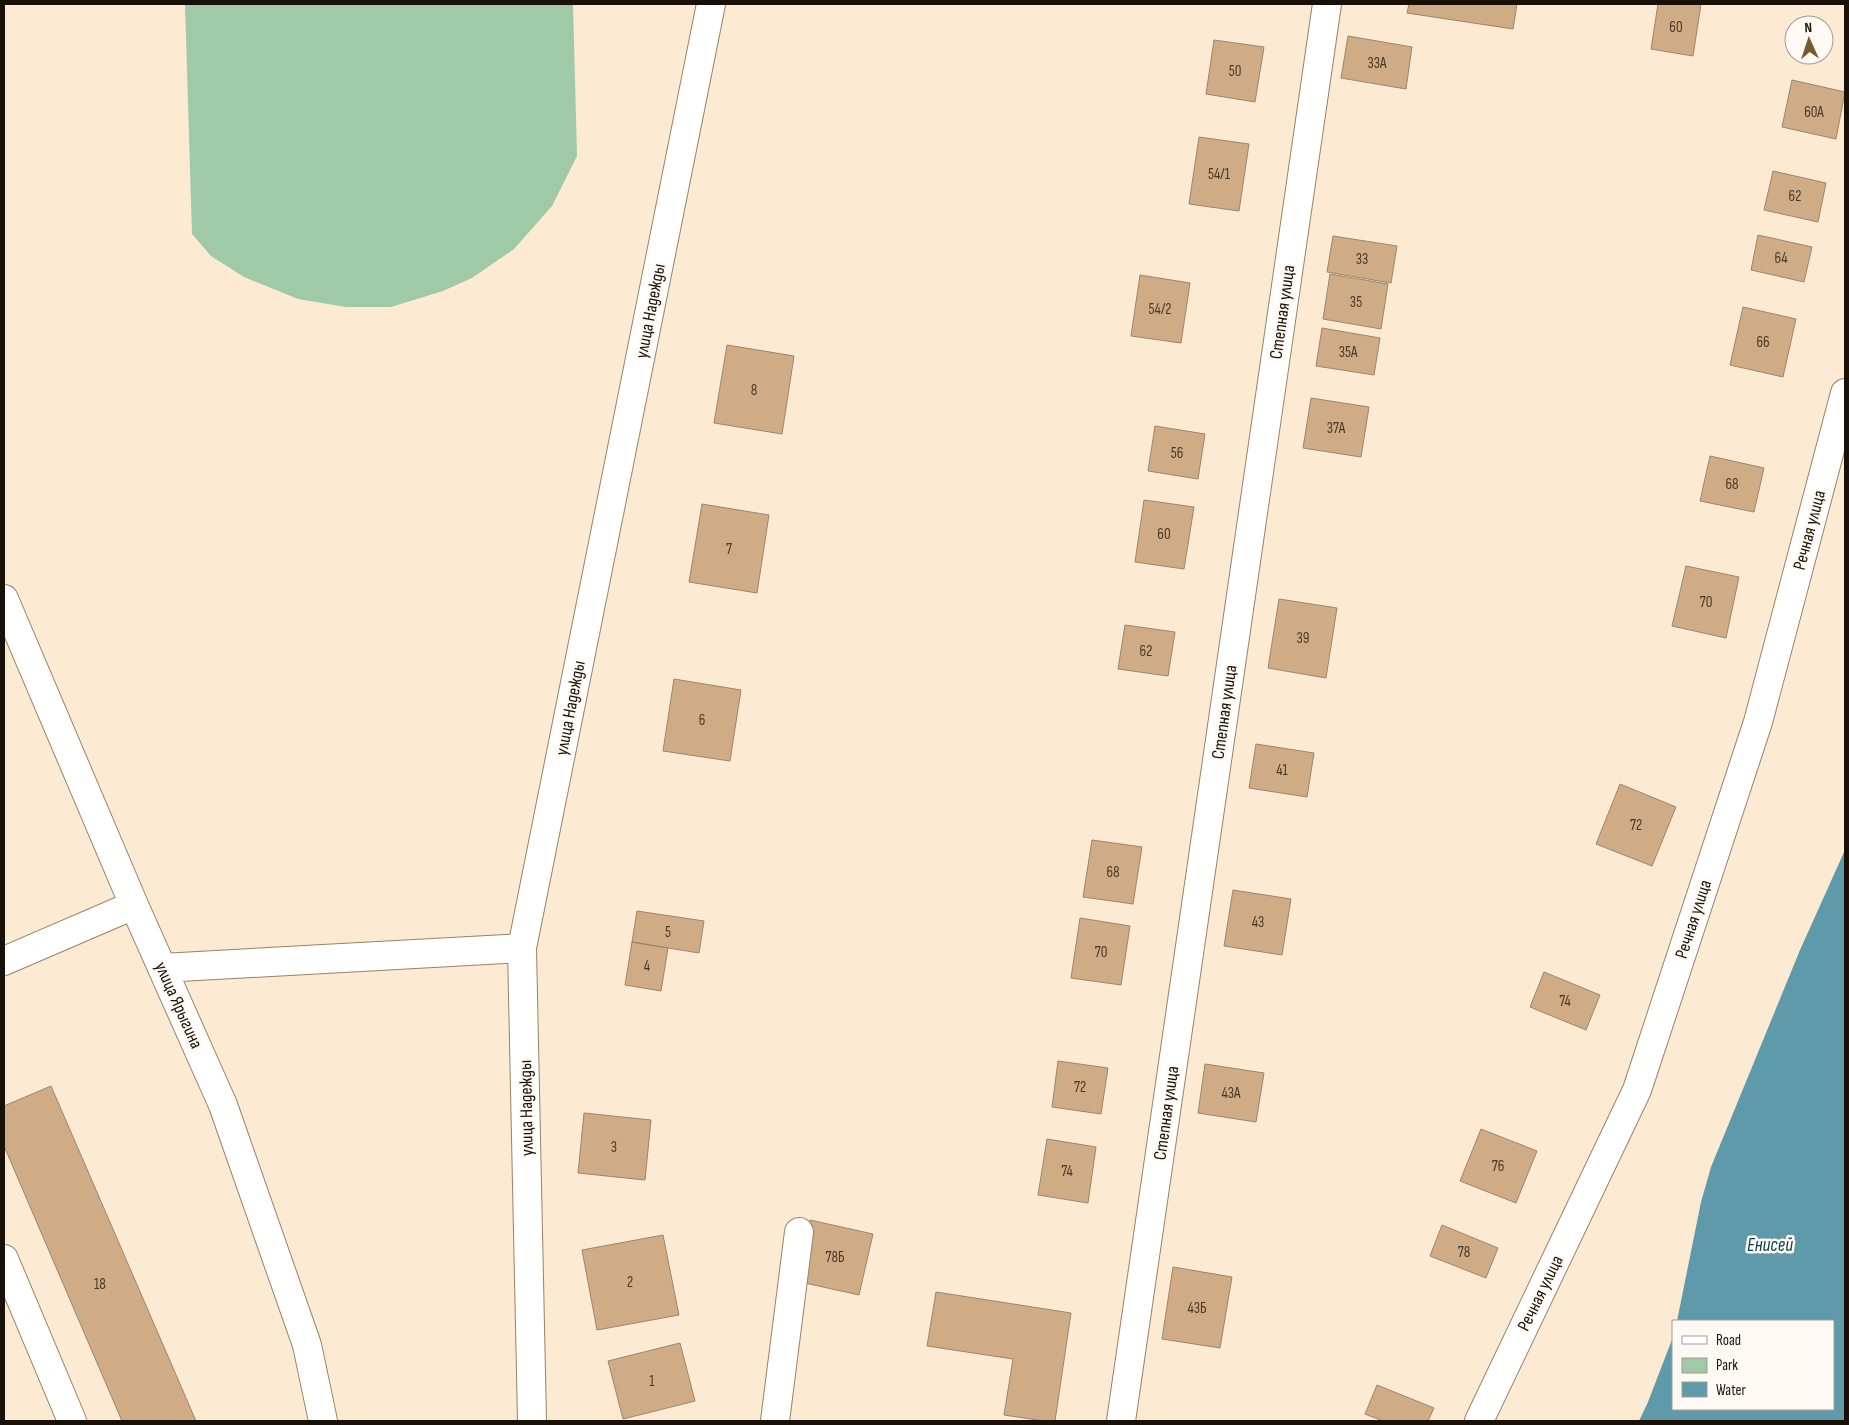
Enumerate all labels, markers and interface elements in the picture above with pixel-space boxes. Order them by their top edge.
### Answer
north arrow [1784,15,1834,65]
house number: 60 [1669,18,1683,37]
text: N [1804,19,1813,36]
house number: 33А [1367,54,1387,73]
house number: 50 [1229,62,1241,81]
house number: 60А [1804,103,1824,122]
house number: 54/1 [1208,165,1231,184]
house number: 62 [1789,187,1801,206]
house number: 64 [1774,249,1788,268]
house number: 33 [1356,250,1368,269]
street label: улица Надежды [631,262,670,360]
street label: Степная улица [1266,264,1299,360]
house number: 35 [1350,293,1362,312]
house number: 54/2 [1149,300,1171,319]
house number: 66 [1756,333,1770,352]
house number: 35А [1339,343,1358,362]
house number: 8 [751,381,757,400]
house number: 37А [1327,419,1346,438]
house number: 56 [1171,444,1183,463]
house number: 68 [1725,475,1739,494]
street label: Речная улица [1789,488,1830,572]
house number: 60 [1157,525,1171,544]
house number: 7 [726,540,732,559]
house number: 70 [1700,593,1712,612]
house number: 39 [1297,629,1309,648]
house number: 62 [1140,642,1152,661]
street label: улица Надежды [551,659,590,757]
street label: Степная улица [1208,664,1241,760]
house number: 6 [699,711,705,730]
house number: 41 [1276,761,1289,780]
house number: 72 [1630,816,1642,835]
house number: 68 [1106,863,1120,882]
street label: Речная улица [1671,877,1716,961]
house number: 43 [1252,913,1264,932]
house number: 5 [665,923,671,942]
house number: 70 [1095,943,1107,962]
house number: 4 [644,957,650,976]
street label: улица Ярыгина [150,959,207,1052]
house number: 74 [1559,992,1571,1011]
street label: улица Надежды [515,1060,538,1156]
street label: Степная улица [1150,1065,1183,1161]
house number: 72 [1074,1078,1086,1097]
house number: 43А [1221,1084,1241,1103]
house number: 3 [611,1138,617,1157]
house number: 76 [1492,1157,1504,1176]
house number: 74 [1061,1162,1073,1181]
water label: Енисей [1747,1234,1793,1257]
house number: 78 [1458,1243,1470,1262]
house number: 78Б [825,1248,845,1267]
street label: Речная улица [1513,1252,1568,1334]
house number: 2 [627,1273,633,1292]
house number: 18 [94,1275,106,1294]
house number: 43Б [1187,1299,1207,1318]
legend [1672,1320,1834,1410]
text: Road [1716,1331,1741,1350]
text: Park [1716,1356,1738,1375]
house number: 1 [649,1372,655,1391]
text: Water [1716,1381,1747,1400]

